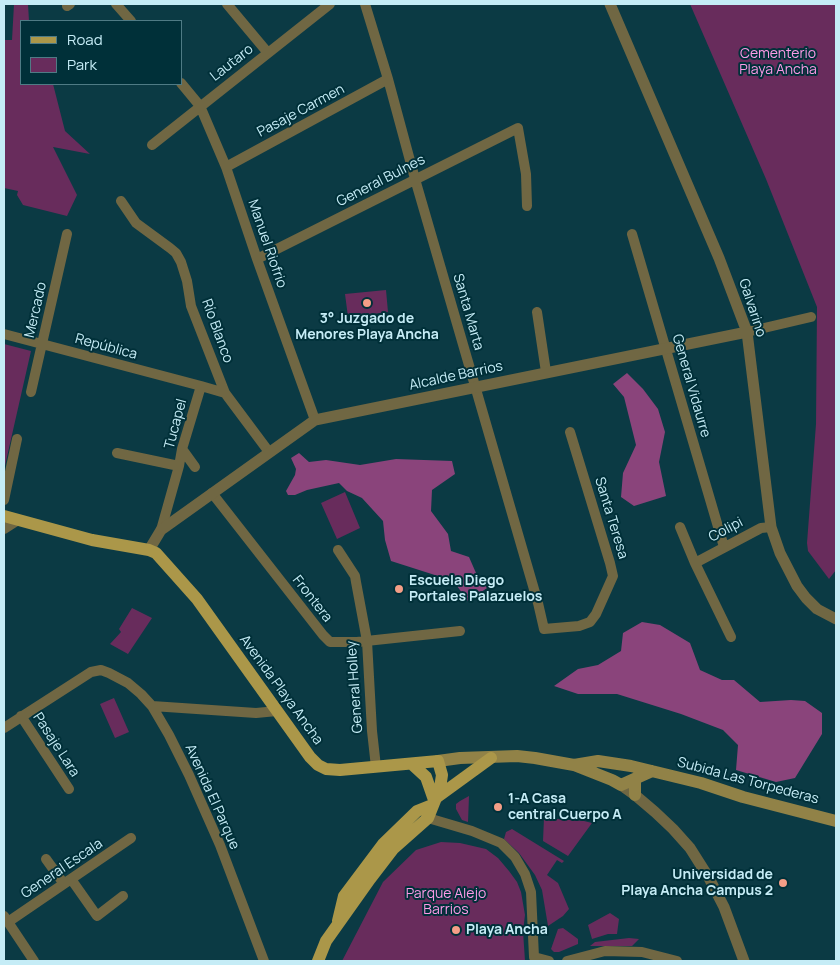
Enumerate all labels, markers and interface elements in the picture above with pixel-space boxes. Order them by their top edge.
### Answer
legend [20,20,182,85]
text: Road [67,29,103,50]
street label: Lautaro [207,41,257,85]
park label: Cementerio Playa Ancha [739,46,817,78]
text: Park [67,54,97,75]
street label: Pasaje Carmen [254,81,348,141]
street label: General Bulnes [334,152,428,210]
street label: Manuel Riofrio [244,198,290,290]
street label: Santa Marta [449,272,487,352]
street label: Galvarino [735,277,769,339]
street label: Mercado [21,280,51,340]
street label: Río Blanco [198,297,236,365]
marker: 3° Juzgado de Menores Playa Ancha [361,297,373,309]
place label: 3° Juzgado de Menores Playa Ancha [295,311,439,344]
street label: República [73,331,139,363]
street label: General Vidaurre [668,332,714,440]
street label: Alcalde Barrios [408,358,504,394]
street label: Tucapel [161,397,191,451]
street label: Santa Teresa [591,475,631,561]
street label: Colipi [706,514,746,546]
street label: Frontera [289,572,335,626]
place label: Escuela Diego Portales Palazuelos [409,573,542,606]
marker: Escuela Diego Portales Palazuelos [393,583,405,595]
street label: Avenida Playa Ancha [236,632,326,748]
street label: General Holley [343,640,367,734]
street label: Pasaje Lara [29,710,83,780]
street label: Avenida El Parque [181,742,243,852]
street label: Subida Las Torpederas [675,754,821,808]
place label: 1-A Casa central Cuerpo A [508,791,622,824]
marker: 1-A Casa central Cuerpo A [492,801,504,813]
street label: General Escala [18,836,106,902]
place label: Universidad de Playa Ancha Campus 2 [621,867,773,900]
marker: Universidad de Playa Ancha Campus 2 [777,877,789,889]
park label: Parque Alejo Barrios [406,886,486,919]
place label: Playa Ancha [466,922,548,938]
marker: Playa Ancha [450,924,462,936]

